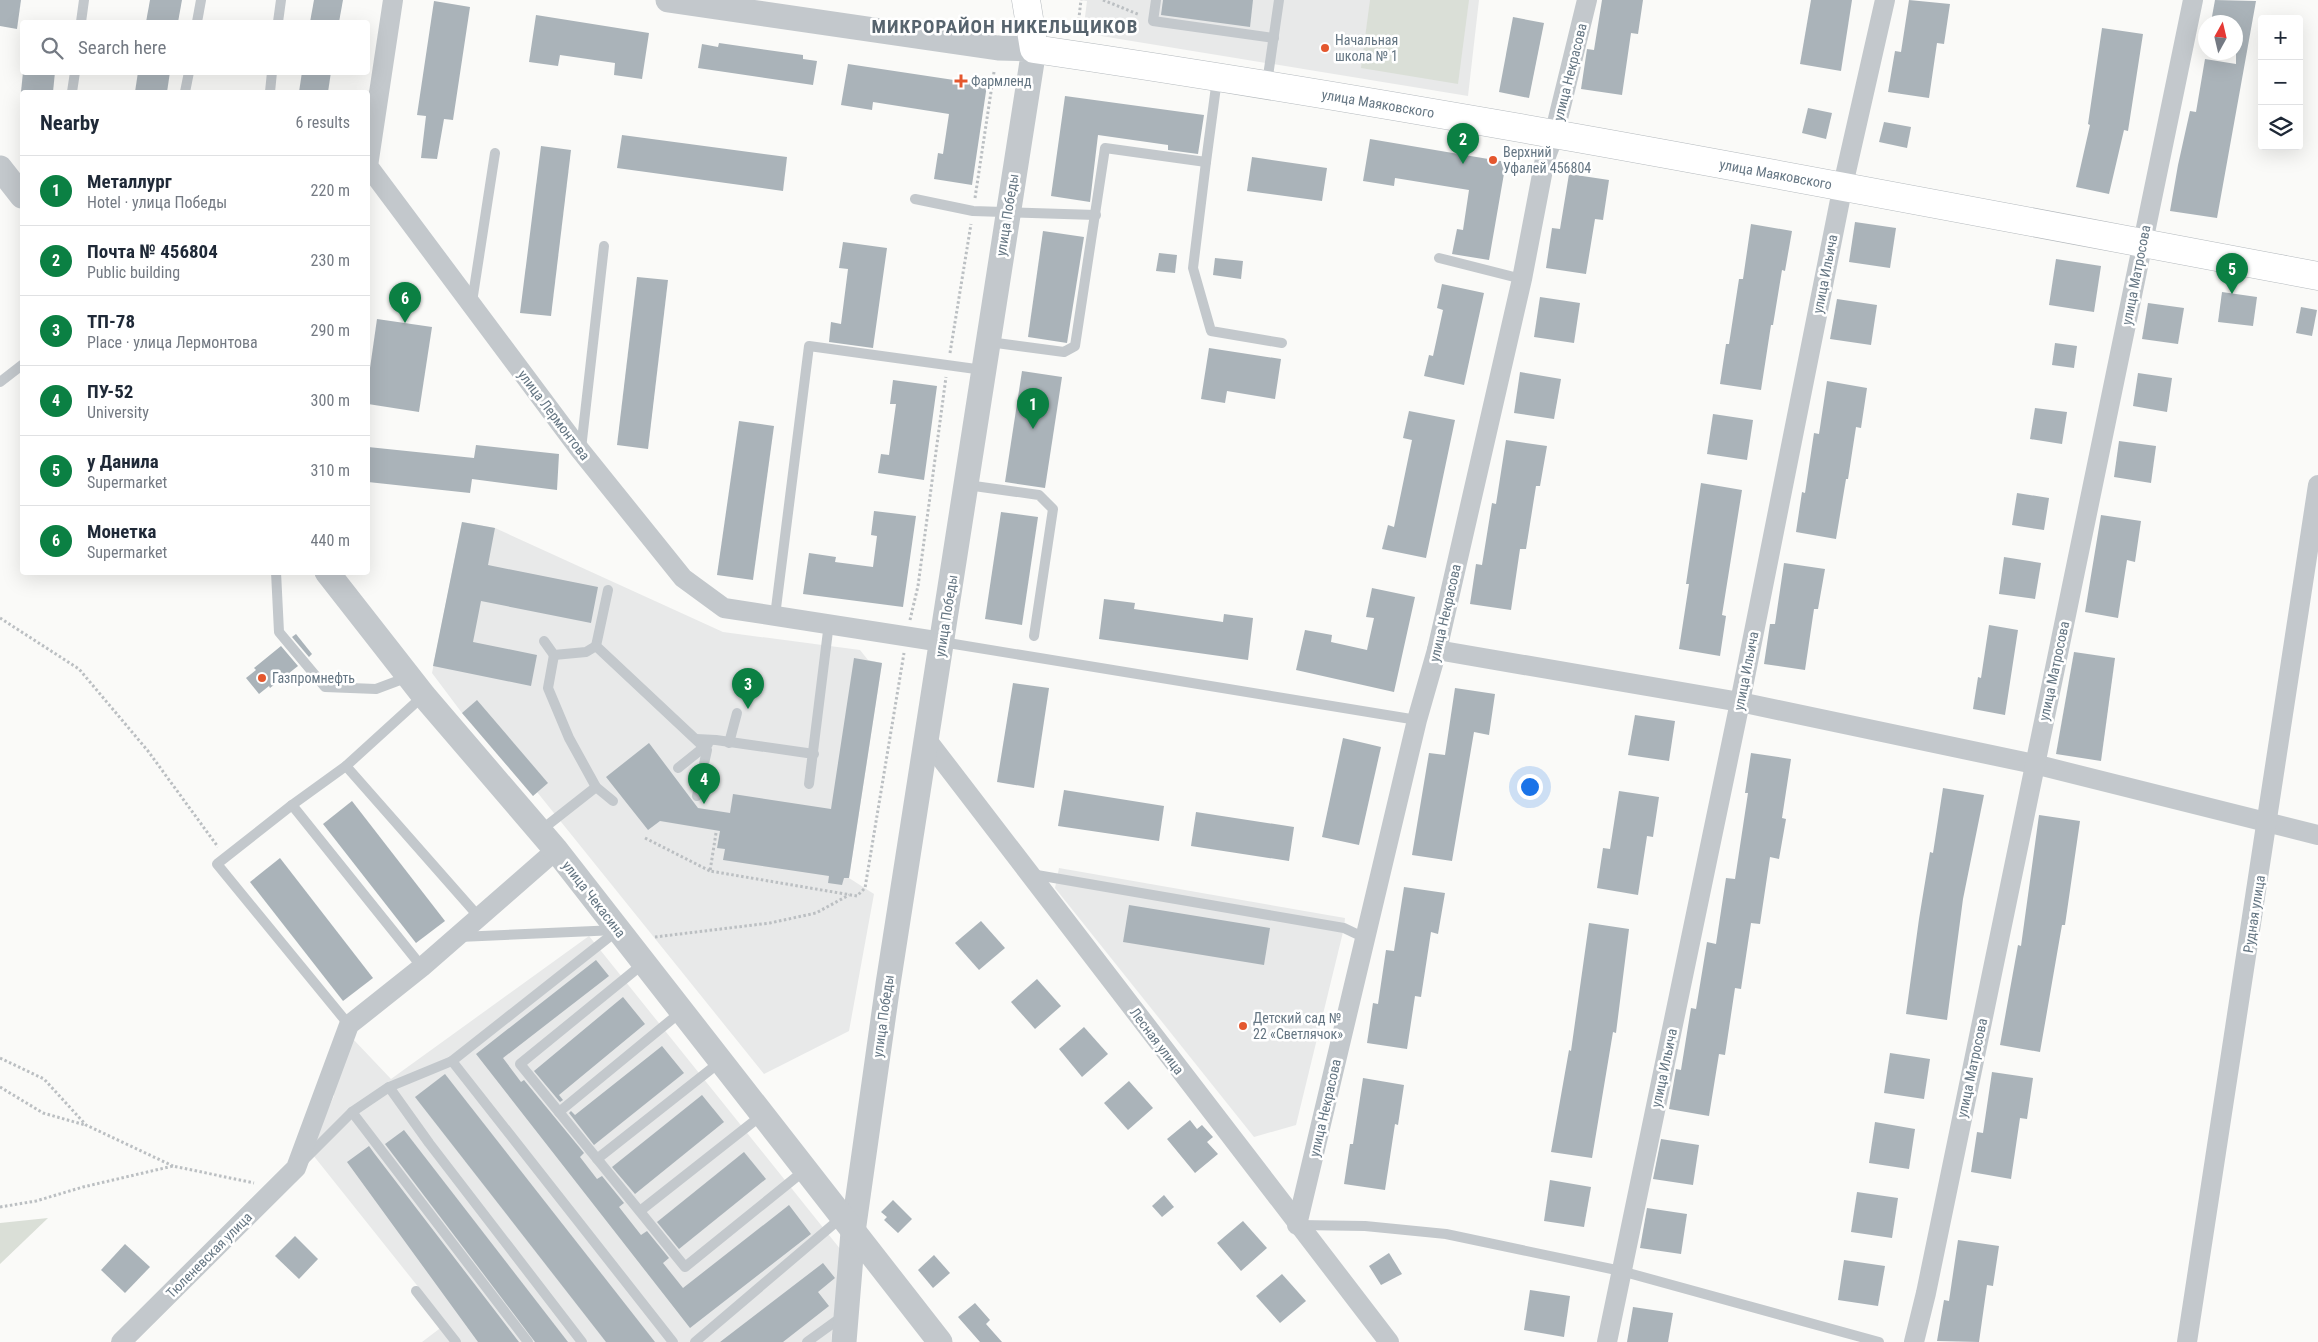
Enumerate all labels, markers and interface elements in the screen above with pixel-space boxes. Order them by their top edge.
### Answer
district label: МИКРОРАЙОН НИКЕЛЬЩИКОВ [872,15,1138,38]
north arrow [2198,15,2243,60]
map controls [2258,15,2303,150]
button: + [2258,15,2303,60]
search box [20,20,370,75]
street label: улица Некрасова [1550,22,1590,122]
place label: Начальная школа № 1 [1335,32,1398,64]
icon: search [38,34,66,62]
text: Search here [78,36,166,59]
marker: Начальная школа № 1 [1319,42,1331,54]
button: − [2258,60,2303,105]
place label: Фармленд [971,73,1032,89]
marker: Фармленд [955,75,967,87]
street label: улица Маяковского [1320,86,1436,121]
button: layers [2258,105,2303,150]
text: Nearby [40,111,99,135]
text: 6 results [295,113,350,132]
pin: 2 [1447,123,1479,164]
place label: Верхний Уфалей 456804 [1503,144,1591,176]
marker: Верхний Уфалей 456804 [1487,154,1499,166]
street label: улица Маяковского [1718,156,1833,192]
text: Металлург [87,170,172,193]
street label: улица Победы [993,173,1021,257]
text: 1 [52,181,60,200]
text: 220 m [311,181,350,200]
text: Hotel · улица Победы [87,193,227,212]
street label: улица Матросова [2118,224,2154,326]
street label: улица Ильича [1809,233,1841,315]
text: Почта № 456804 [87,240,218,263]
text: 2 [52,251,60,270]
text: 230 m [311,251,350,270]
pin: 5 [2216,253,2248,294]
text: Public building [87,263,180,282]
pin: 6 [389,282,421,323]
text: ТП-78 [87,310,135,333]
text: 3 [52,321,60,340]
text: 290 m [311,321,350,340]
text: Place · улица Лермонтова [87,333,258,352]
street label: улица Лермонтова [515,367,593,463]
text: ПУ-52 [87,380,133,403]
pin: 1 [1017,388,1049,429]
text: 4 [52,391,60,410]
text: 300 m [311,391,350,410]
text: University [87,403,149,422]
text: у Данила [87,450,159,473]
text: 5 [52,461,60,480]
text: 310 m [311,461,350,480]
text: Supermarket [87,473,167,492]
text: Монетка [87,520,156,543]
text: 6 [52,531,60,550]
text: 440 m [311,531,350,550]
text: Supermarket [87,543,167,562]
street label: улица Некрасова [1426,563,1464,663]
street label: улица Победы [932,574,960,658]
street label: улица Матросова [2036,620,2072,722]
street label: улица Ильича [1730,630,1762,712]
pin: 3 [732,668,764,709]
place label: Газпромнефть [272,670,355,686]
marker: Газпромнефть [256,672,268,684]
pin: 4 [688,763,720,804]
your location [1517,774,1543,800]
street label: улица Чекасина [559,857,629,941]
street label: Рудная улица [2240,874,2268,954]
street label: улица Победы [869,974,897,1058]
street label: Лесная улица [1127,1005,1187,1077]
place label: Детский сад № 22 «Светлячок» [1253,1010,1343,1042]
street label: улица Матросова [1954,1017,1990,1119]
marker: Детский сад № 22 «Светлячок» [1237,1020,1249,1032]
street label: улица Ильича [1648,1027,1680,1109]
street label: улица Некрасова [1306,1058,1344,1158]
street label: Тюленевская улица [163,1209,255,1301]

